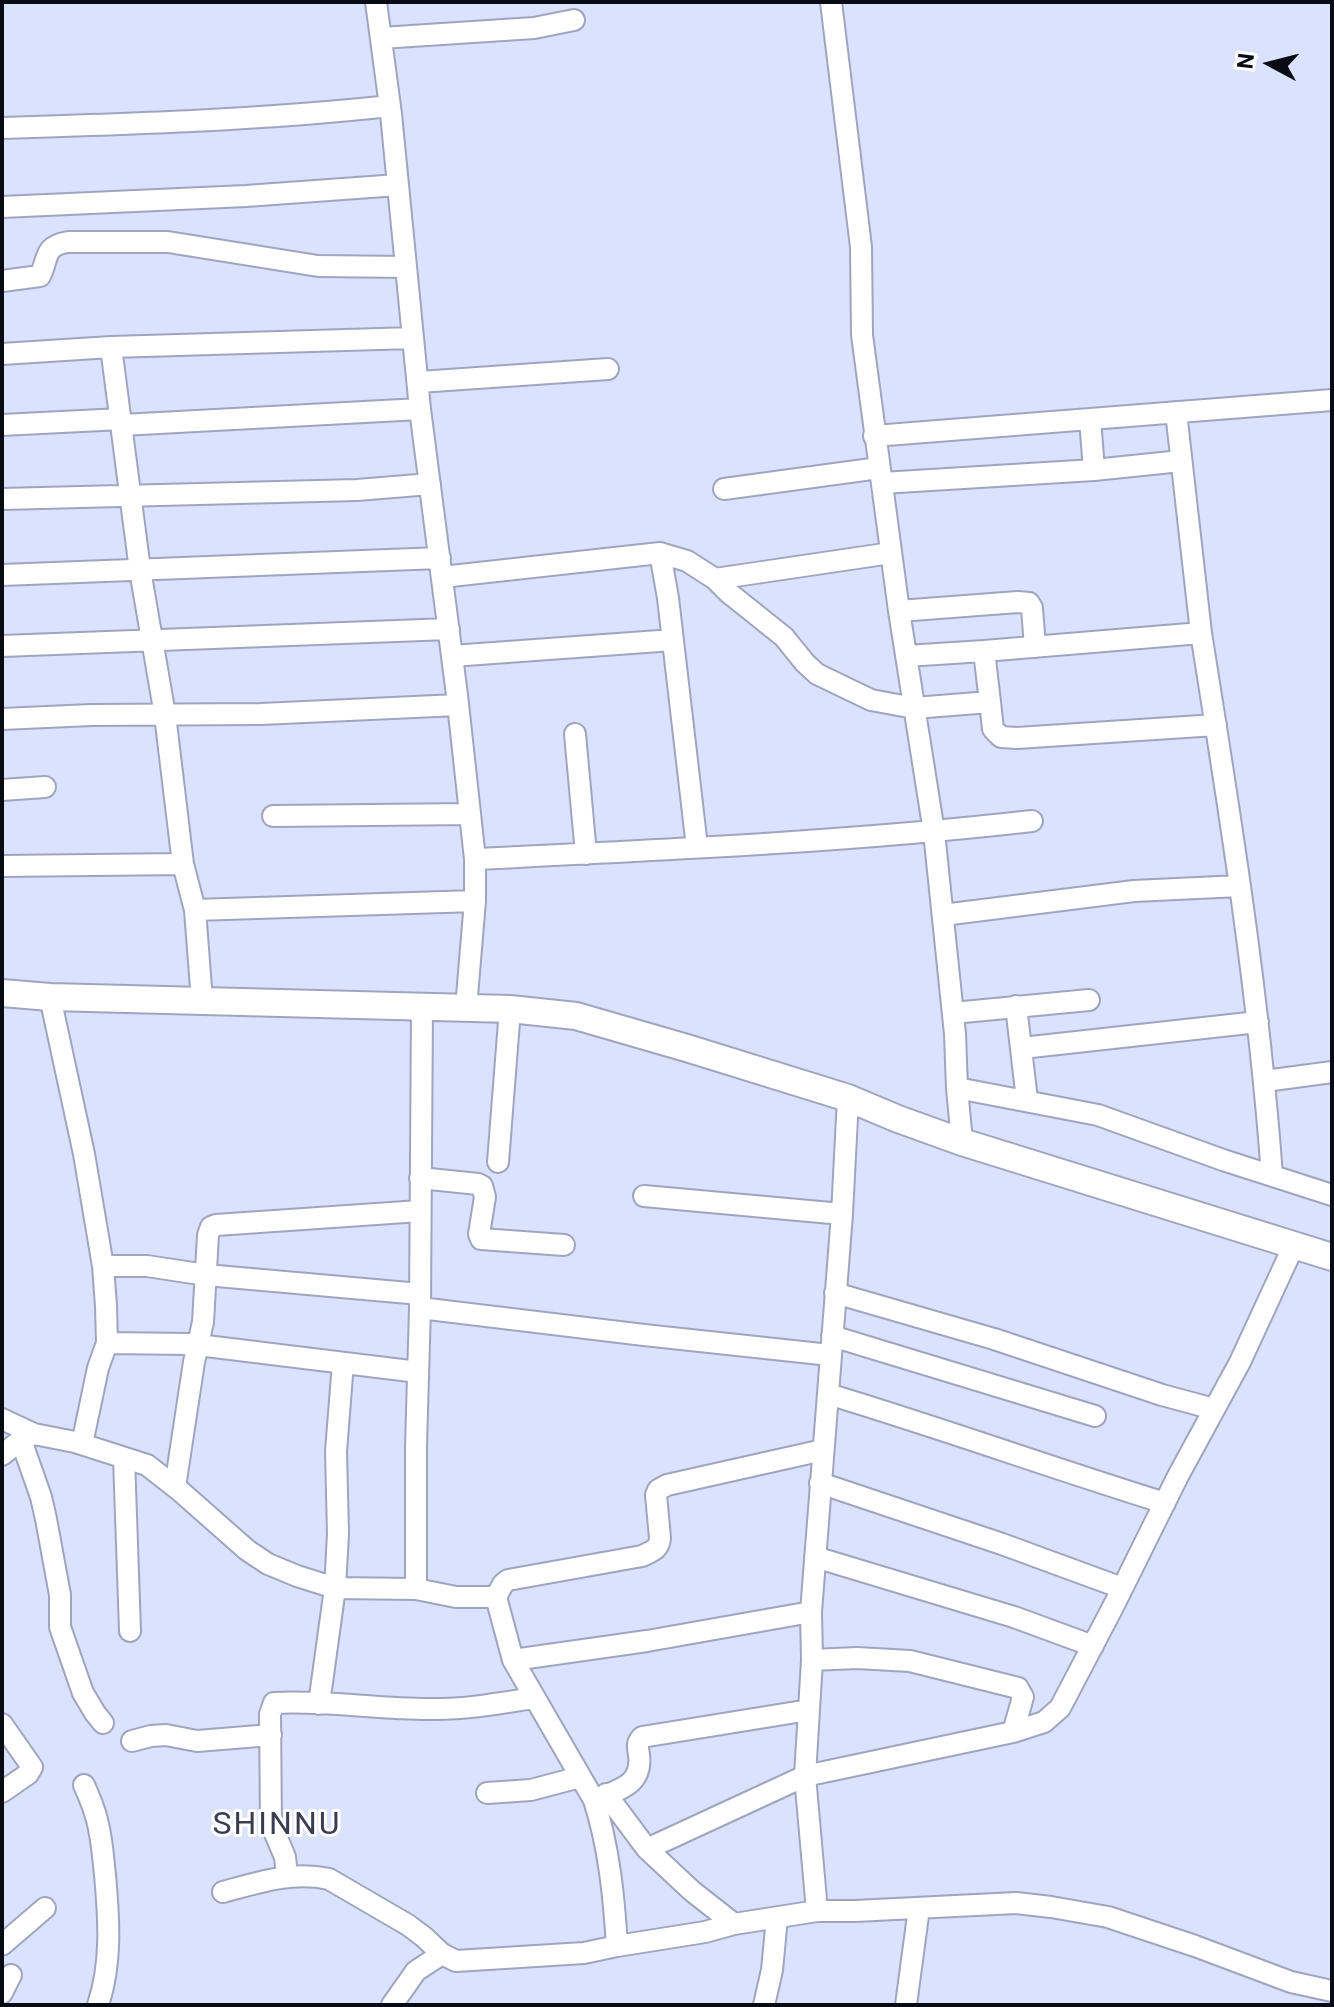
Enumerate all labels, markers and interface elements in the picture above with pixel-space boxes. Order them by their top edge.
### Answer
north arrow [1230,24,1310,104]
text: N [1232,52,1259,70]
district label: SHINNU [213,1807,341,1845]

